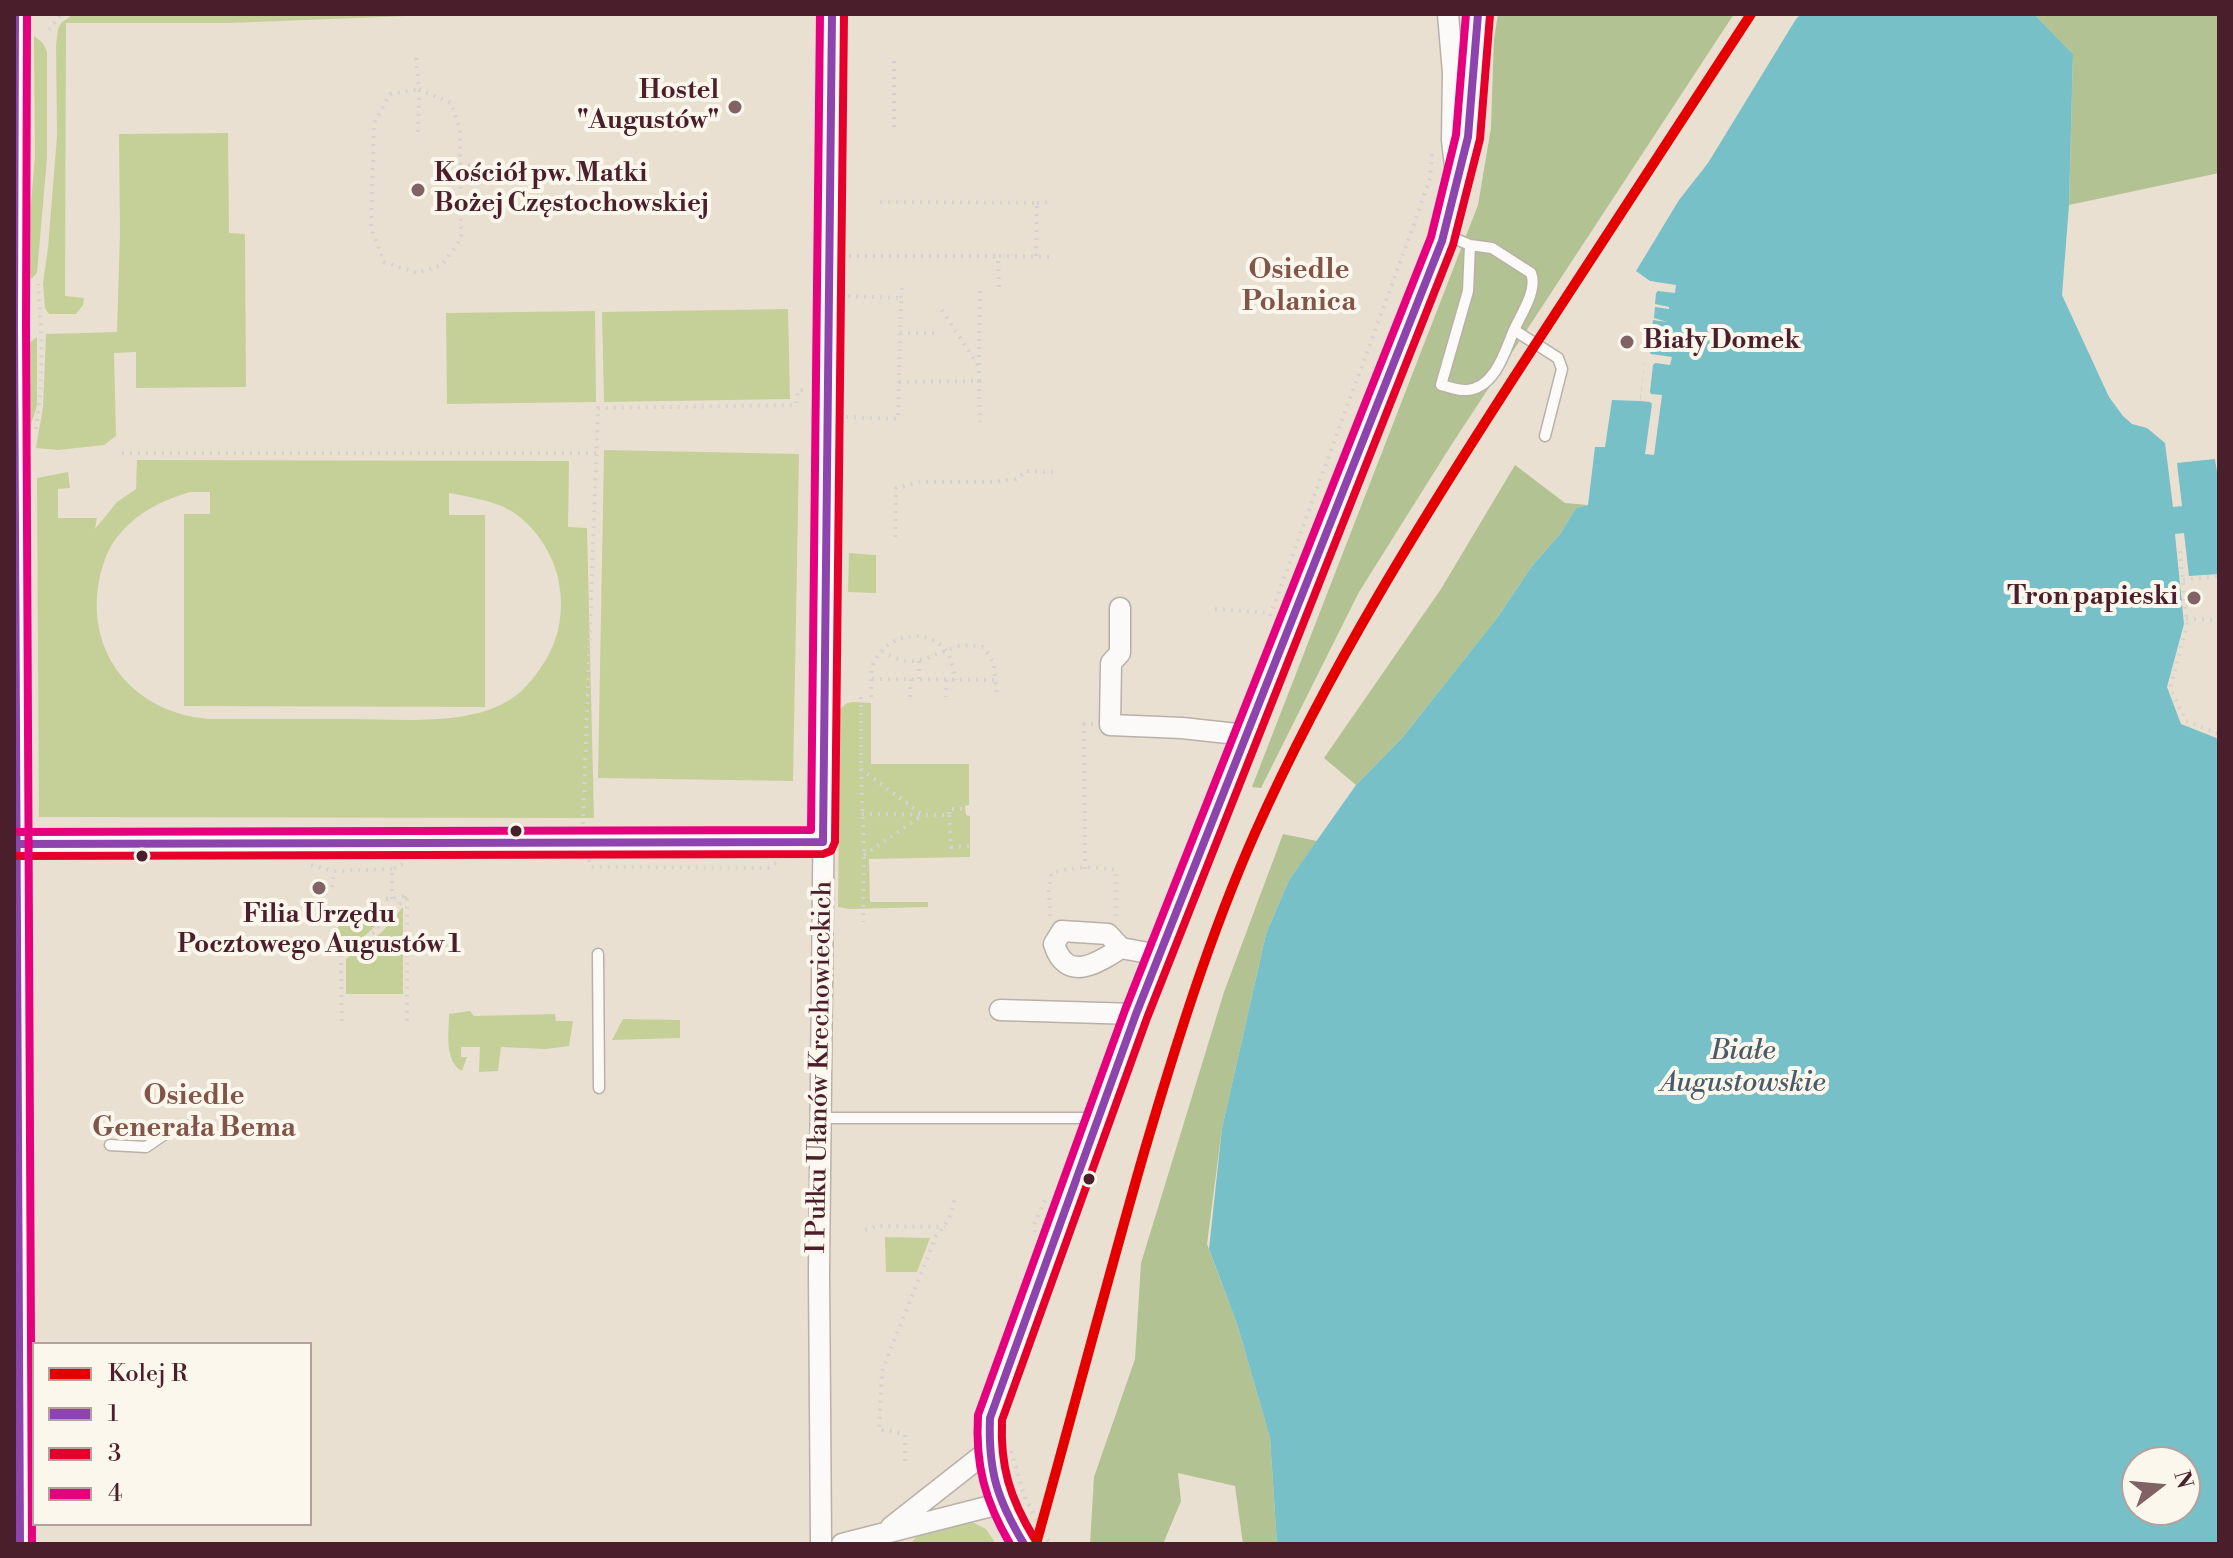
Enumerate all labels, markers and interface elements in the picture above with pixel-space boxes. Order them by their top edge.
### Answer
place label: Hostel "Augustów" [577,76,719,138]
marker: Hostel "Augustów" [726,98,744,116]
place label: Kościół pw. Matki Bożej Częstochowskiej [434,159,709,220]
marker: Kościół pw. Matki Bożej Częstochowskiej [409,181,427,199]
district label: Osiedle Polanica [1242,254,1356,320]
place label: Biały Domek [1643,326,1800,358]
marker: Biały Domek [1618,333,1636,351]
place label: Tron papieski [2007,582,2178,614]
marker: Tron papieski [2185,589,2203,607]
unlabelled marker [508,823,524,839]
unlabelled marker [134,848,150,864]
marker: Filia Urzędu Pocztowego Augustów 1 [310,879,328,897]
street label: I Pułku Ułanów Krechowieckich [802,881,840,1253]
place label: Filia Urzędu Pocztowego Augustów 1 [177,900,461,962]
water label: Białe Augustowskie [1661,1035,1825,1101]
district label: Osiedle Generała Bema [92,1080,296,1146]
unlabelled marker [1081,1171,1097,1187]
legend [32,1342,312,1526]
text: Kolej R [108,1359,187,1389]
text: 1 [108,1399,118,1429]
text: 3 [108,1439,121,1469]
north arrow [2121,1446,2201,1526]
text: N [2167,1468,2198,1492]
text: 4 [108,1479,122,1509]

